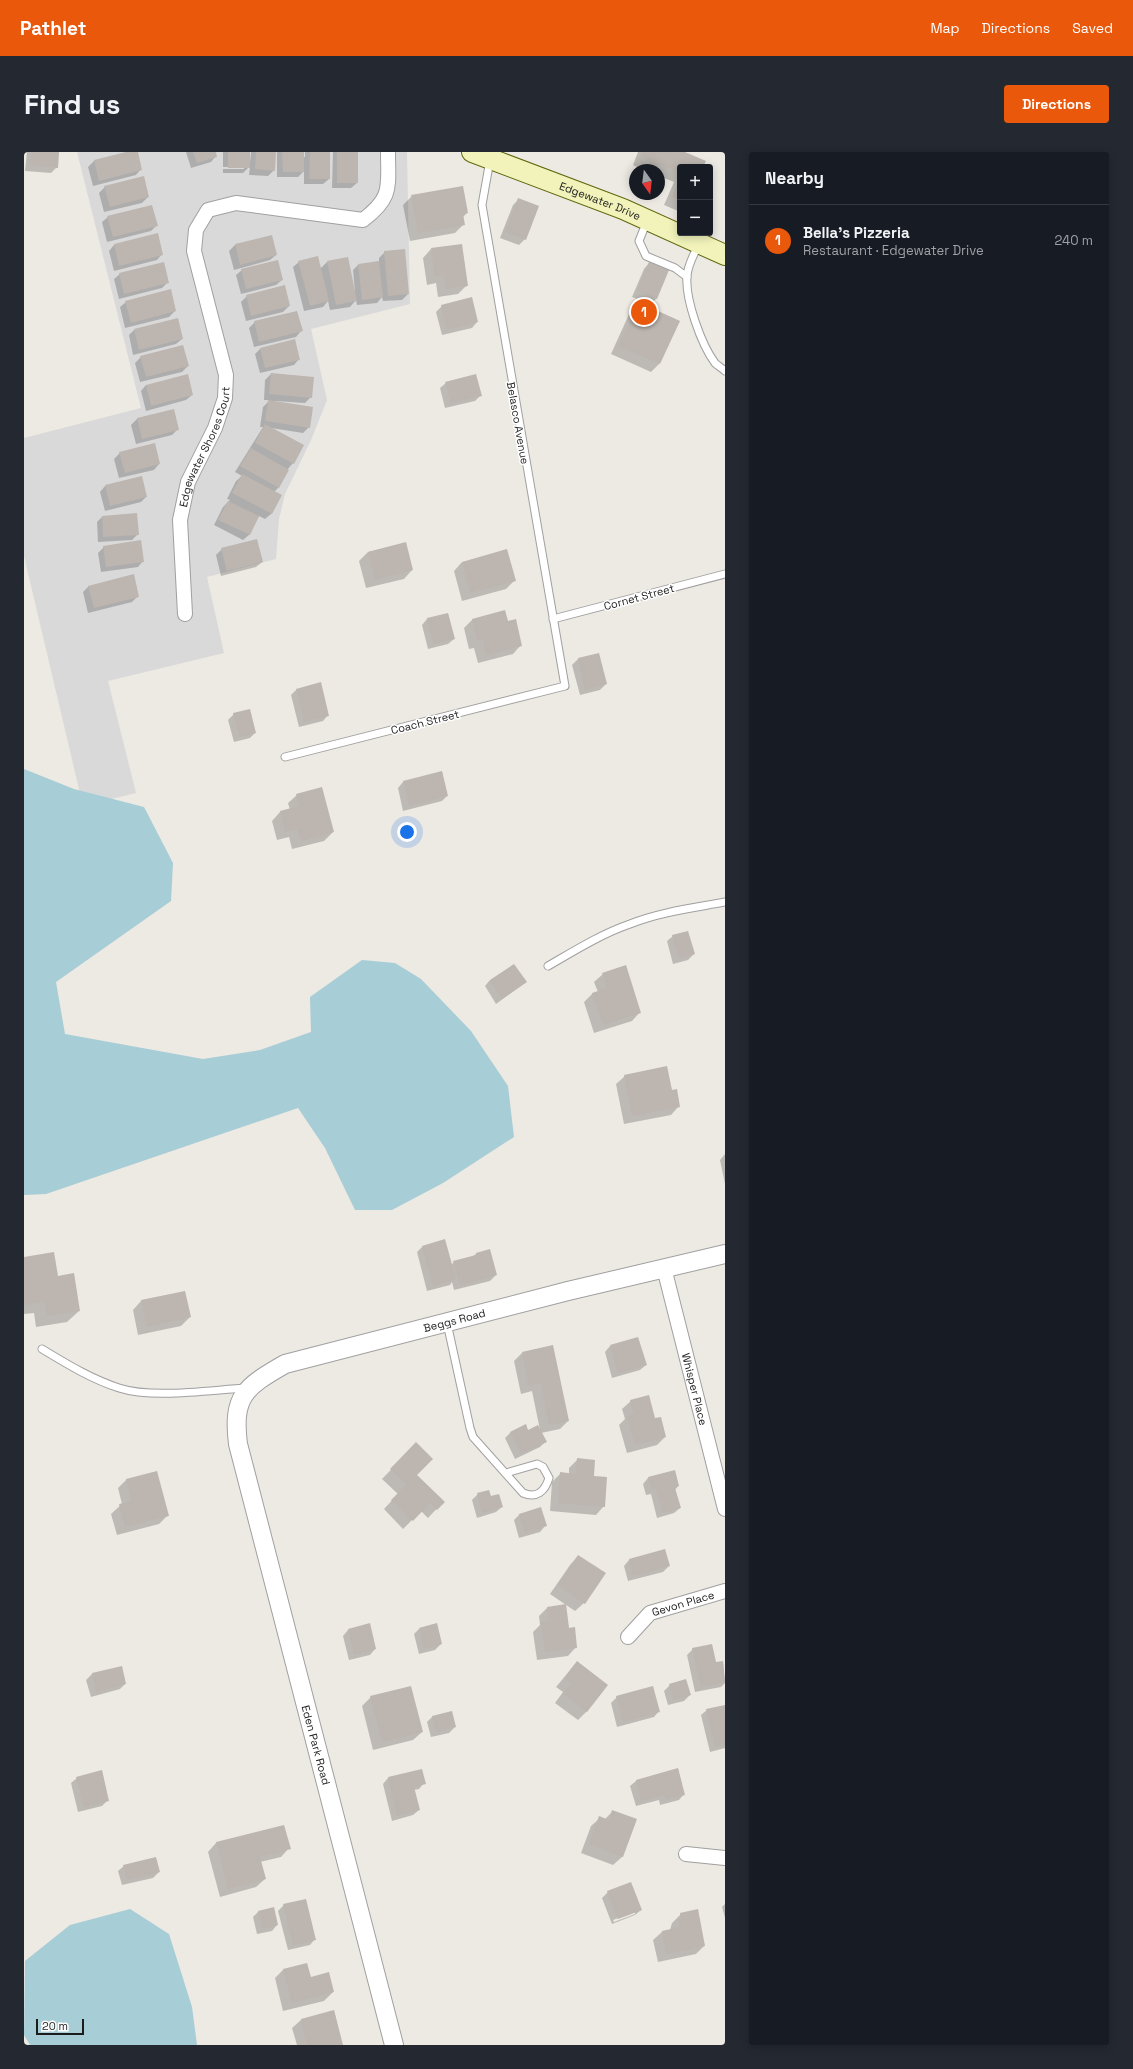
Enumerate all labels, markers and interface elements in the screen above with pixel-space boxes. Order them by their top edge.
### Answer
text: Pathlet [20,16,86,41]
text: Map [930,19,960,37]
text: Directions [982,19,1050,37]
text: Saved [1072,19,1113,37]
button: Directions [1004,85,1109,123]
text: Find us [24,86,121,122]
north arrow [629,164,665,200]
map controls [677,164,713,236]
button: + [677,164,713,200]
text: Nearby [765,167,824,189]
street label: Edgewater Drive [557,179,643,223]
button: − [677,200,713,236]
text: Bella's Pizzeria [803,223,910,242]
text: 1 [775,232,781,249]
text: 240 m [1055,232,1093,249]
text: Restaurant · Edgewater Drive [803,242,984,259]
pin: 1 [631,297,657,327]
street label: Belasco Avenue [504,381,532,465]
street label: Edgewater Shores Court [176,386,232,508]
street label: Cornet Street [602,581,676,613]
street label: Coach Street [389,707,461,737]
your location [397,822,417,842]
street label: Beggs Road [422,1306,487,1335]
street label: Whisper Place [679,1352,711,1427]
street label: Gevon Place [650,1588,716,1619]
street label: Eden Park Road [299,1704,333,1786]
scale bar [36,2017,84,2036]
text: 20 m [42,2019,68,2033]

